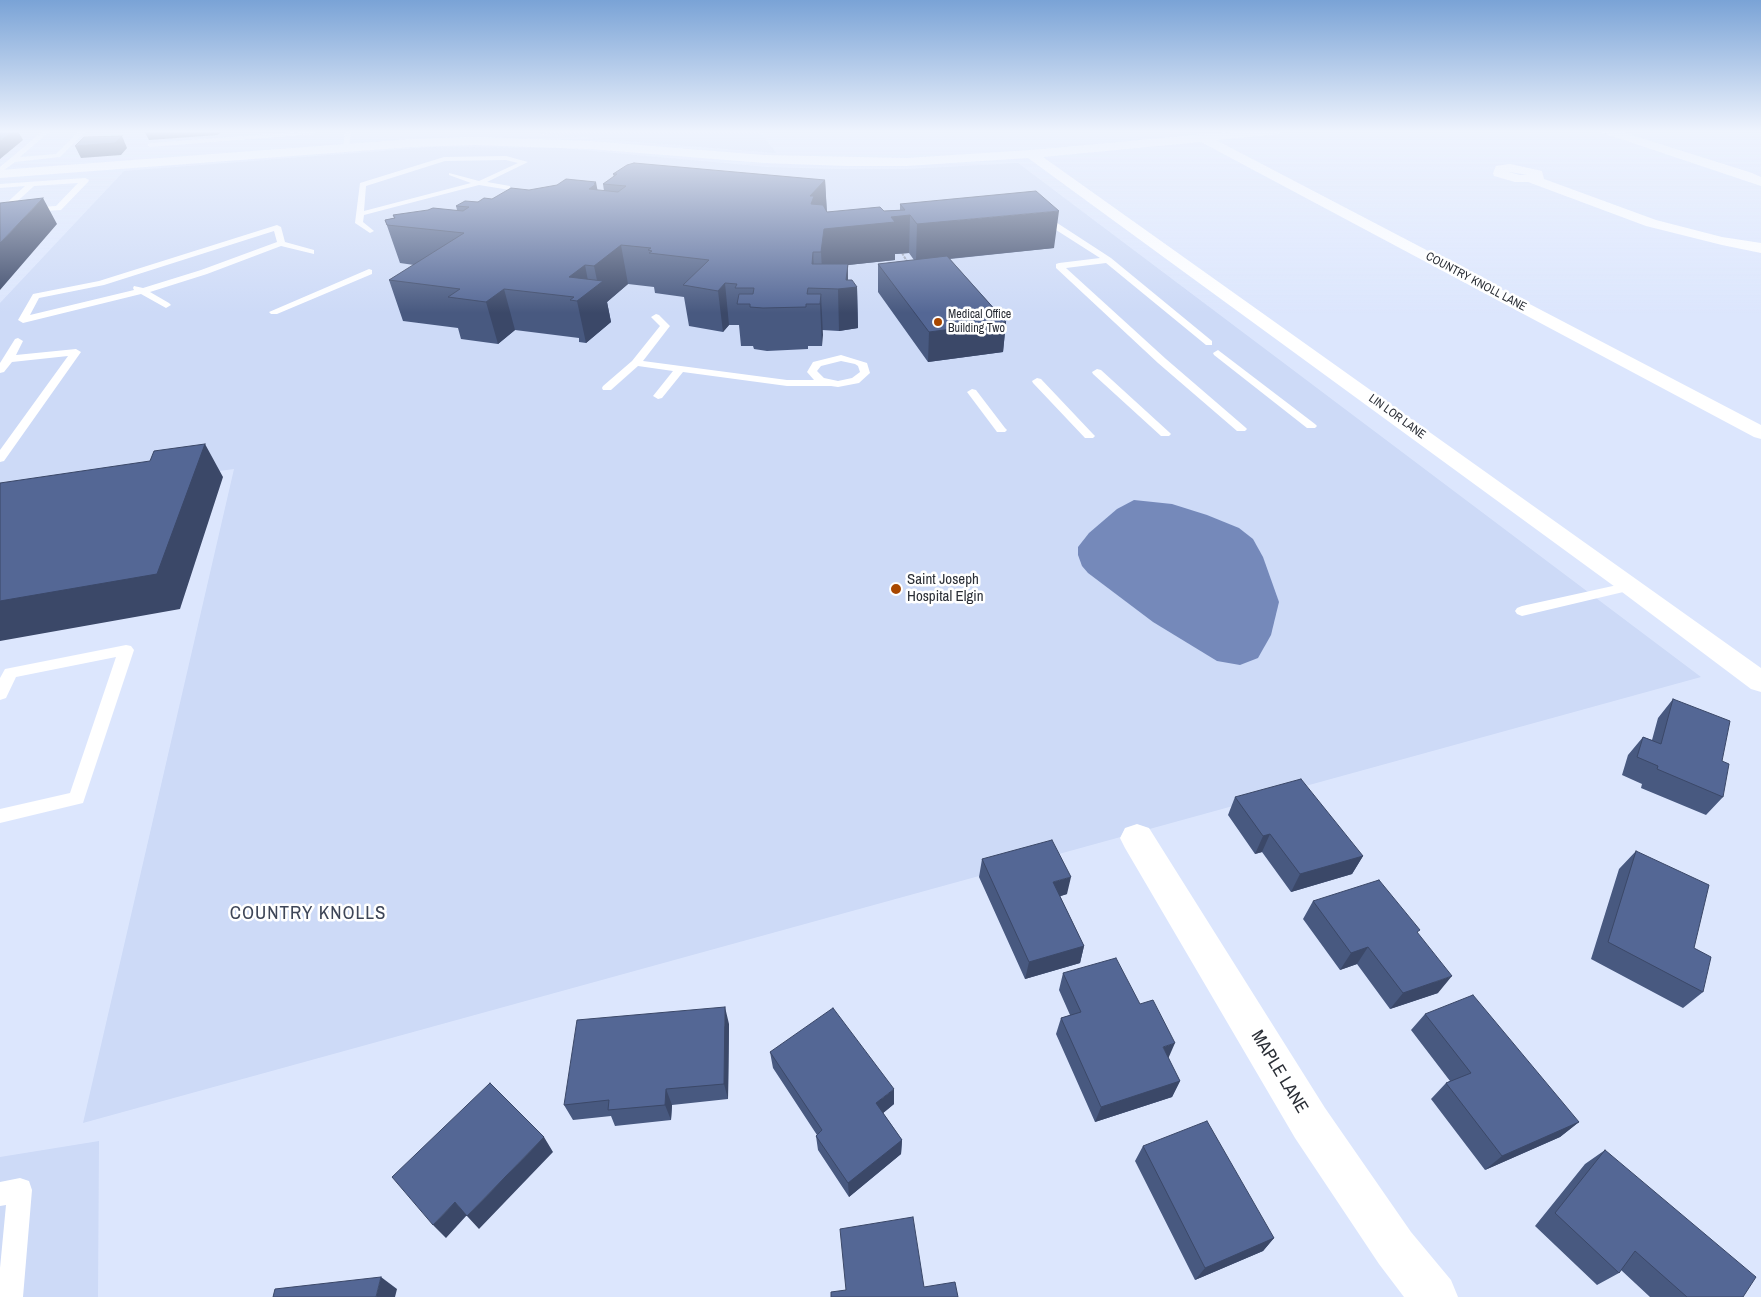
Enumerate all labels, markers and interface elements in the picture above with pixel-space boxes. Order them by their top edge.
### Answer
street label: COUNTRY KNOLL LANE [1423,249,1529,315]
place label: Medical Office Building Two [948,308,1011,336]
marker: Medical Office Building Two [932,316,944,328]
street label: LIN LOR LANE [1366,392,1428,442]
place label: Saint Joseph Hospital Elgin [907,571,984,606]
marker: Saint Joseph Hospital Elgin [889,582,903,596]
district label: COUNTRY KNOLLS [228,903,388,925]
street label: MAPLE LANE [1246,1027,1312,1117]

